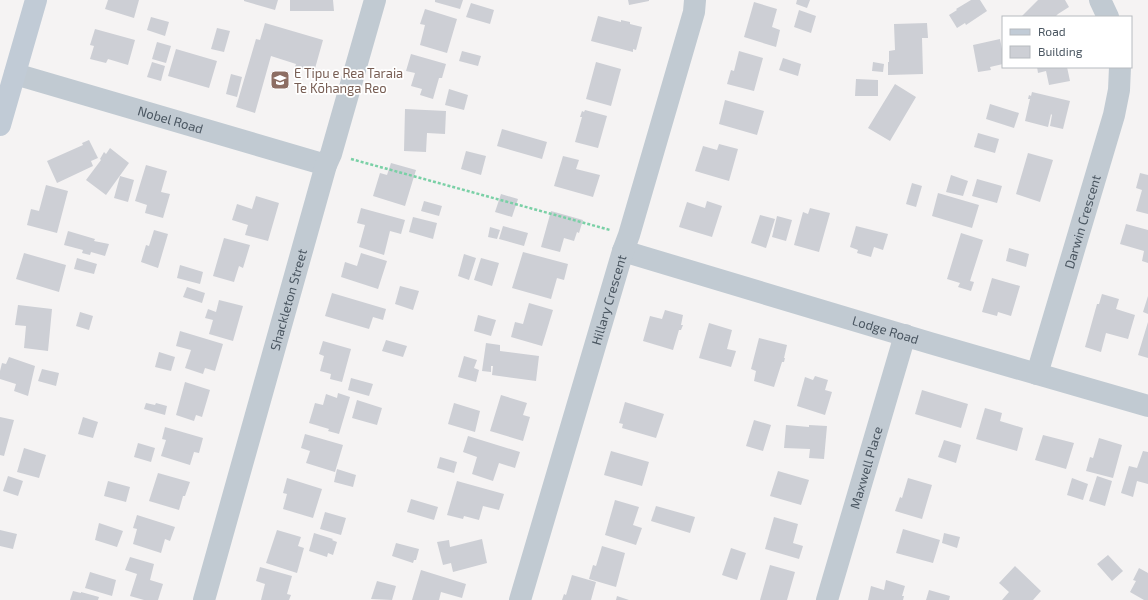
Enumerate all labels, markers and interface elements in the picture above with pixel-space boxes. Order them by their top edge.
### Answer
legend [1002,16,1132,68]
text: Road [1038,24,1066,38]
text: Building [1038,44,1083,58]
place label: E Tipu e Rea Taraia Te Kōhanga Reo [294,65,403,96]
school or university icon: E Tipu e Rea Taraia Te Kōhanga Reo [269,69,291,91]
street label: Nobel Road [136,102,205,137]
street label: Darwin Crescent [1061,173,1104,270]
street label: Shackleton Street [266,247,310,352]
street label: Hillary Crescent [588,253,629,347]
street label: Lodge Road [850,312,921,347]
street label: Maxwell Place [846,424,886,511]

